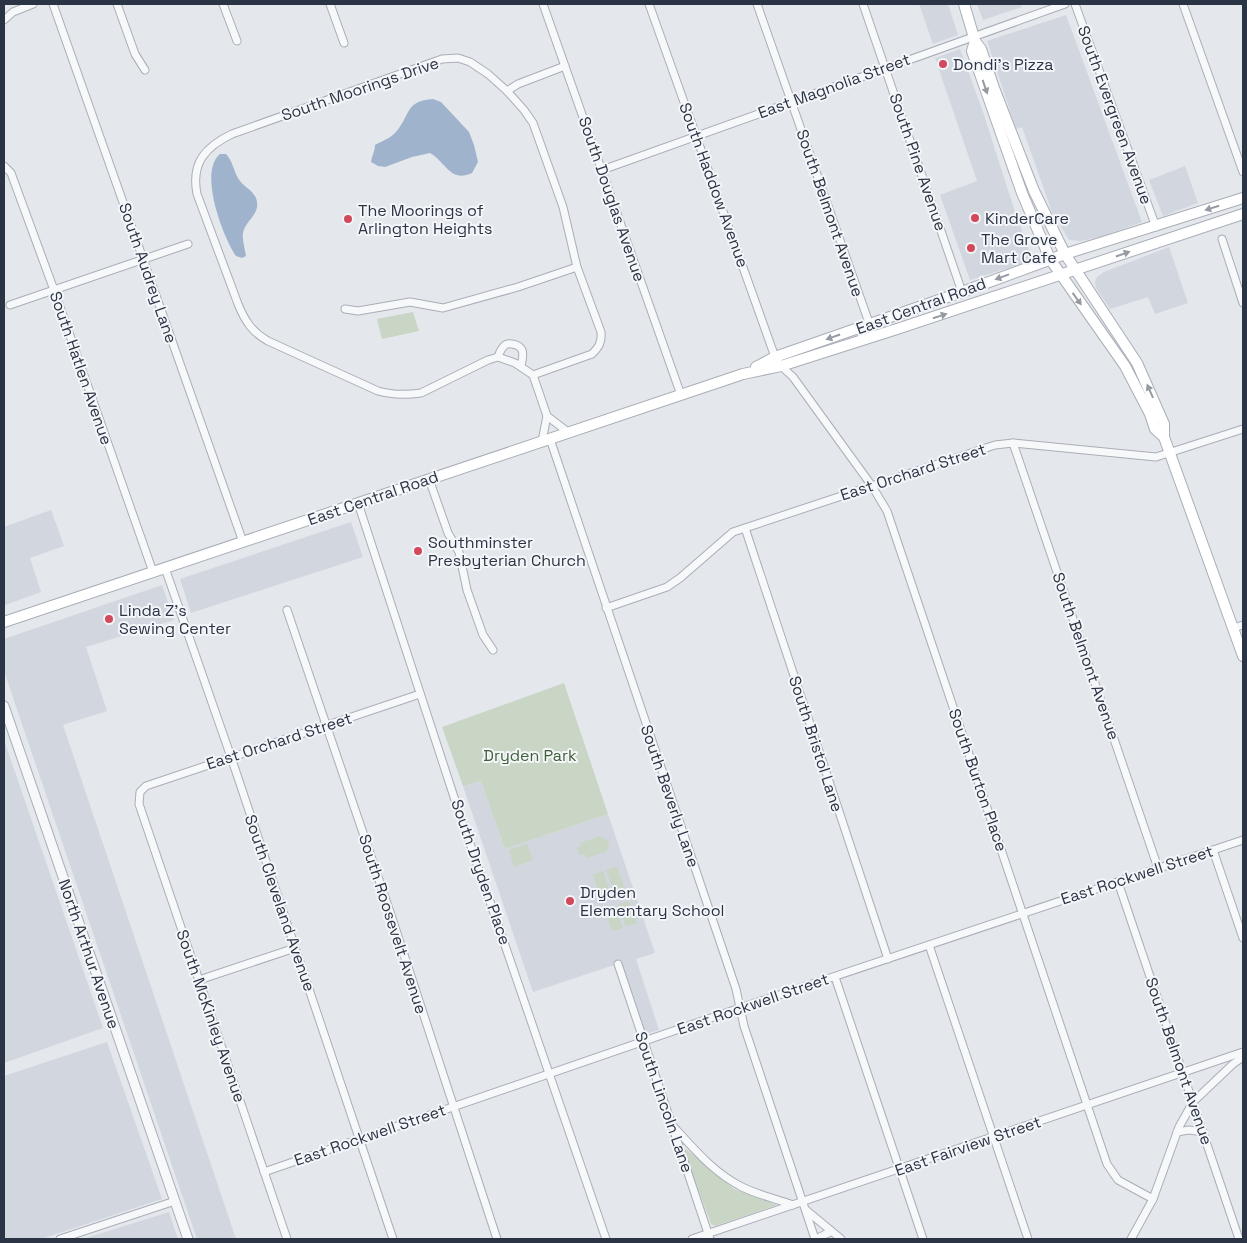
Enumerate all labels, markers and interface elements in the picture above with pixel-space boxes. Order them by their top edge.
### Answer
street label: South Evergreen Avenue [1073,23,1157,207]
street label: East Magnolia Street [755,49,913,123]
street label: South Moorings Drive [278,52,442,126]
place label: Dondi's Pizza [953,54,1053,75]
marker: Dondi's Pizza [937,58,949,70]
one-way arrow [981,80,989,95]
street label: South Pine Avenue [885,91,951,233]
street label: South Haddow Avenue [674,100,754,270]
street label: South Douglas Avenue [574,114,650,284]
street label: South Belmont Avenue [791,126,869,300]
street label: South Audrey Lane [114,200,182,346]
place label: The Moorings of Arlington Heights [358,200,492,239]
one-way arrow [1205,205,1220,212]
place label: KinderCare [985,208,1069,229]
marker: KinderCare [969,212,981,224]
marker: The Moorings of Arlington Heights [342,213,354,225]
place label: The Grove Mart Cafe [981,229,1057,268]
marker: The Grove Mart Cafe [965,242,977,254]
one-way arrow [1116,250,1131,258]
street label: East Central Road [853,273,989,339]
one-way arrow [995,274,1010,281]
street label: South Hatlen Avenue [45,288,117,448]
one-way arrow [1072,292,1082,306]
one-way arrow [933,311,948,319]
one-way arrow [825,333,840,341]
one-way arrow [1146,384,1154,398]
street label: East Orchard Street [837,439,989,505]
street label: East Central Road [305,466,441,530]
place label: Southminster Presbyterian Church [428,532,586,571]
marker: Southminster Presbyterian Church [412,545,424,557]
street label: South Belmont Avenue [1047,569,1125,743]
place label: Linda Z's Sewing Center [119,600,231,639]
marker: Linda Z's Sewing Center [103,613,115,625]
street label: South Bristol Lane [784,673,848,815]
street label: South Burton Place [944,706,1012,854]
street label: East Orchard Street [203,708,355,774]
street label: South Beverly Lane [636,722,704,870]
park label: Dryden Park [483,745,577,766]
street label: South Dryden Place [446,797,516,947]
street label: South Cleveland Avenue [240,812,320,994]
street label: South Roosevelt Avenue [354,832,432,1016]
street label: East Rockwell Street [1058,840,1216,910]
street label: North Arthur Avenue [54,876,124,1032]
place label: Dryden Elementary School [580,882,725,921]
marker: Dryden Elementary School [564,895,576,907]
street label: South McKinley Avenue [172,927,250,1105]
street label: East Rockwell Street [674,968,832,1040]
street label: South Belmont Avenue [1140,974,1218,1148]
street label: South Lincoln Lane [630,1029,698,1175]
street label: East Rockwell Street [291,1099,449,1171]
street label: East Fairview Street [892,1111,1044,1181]

